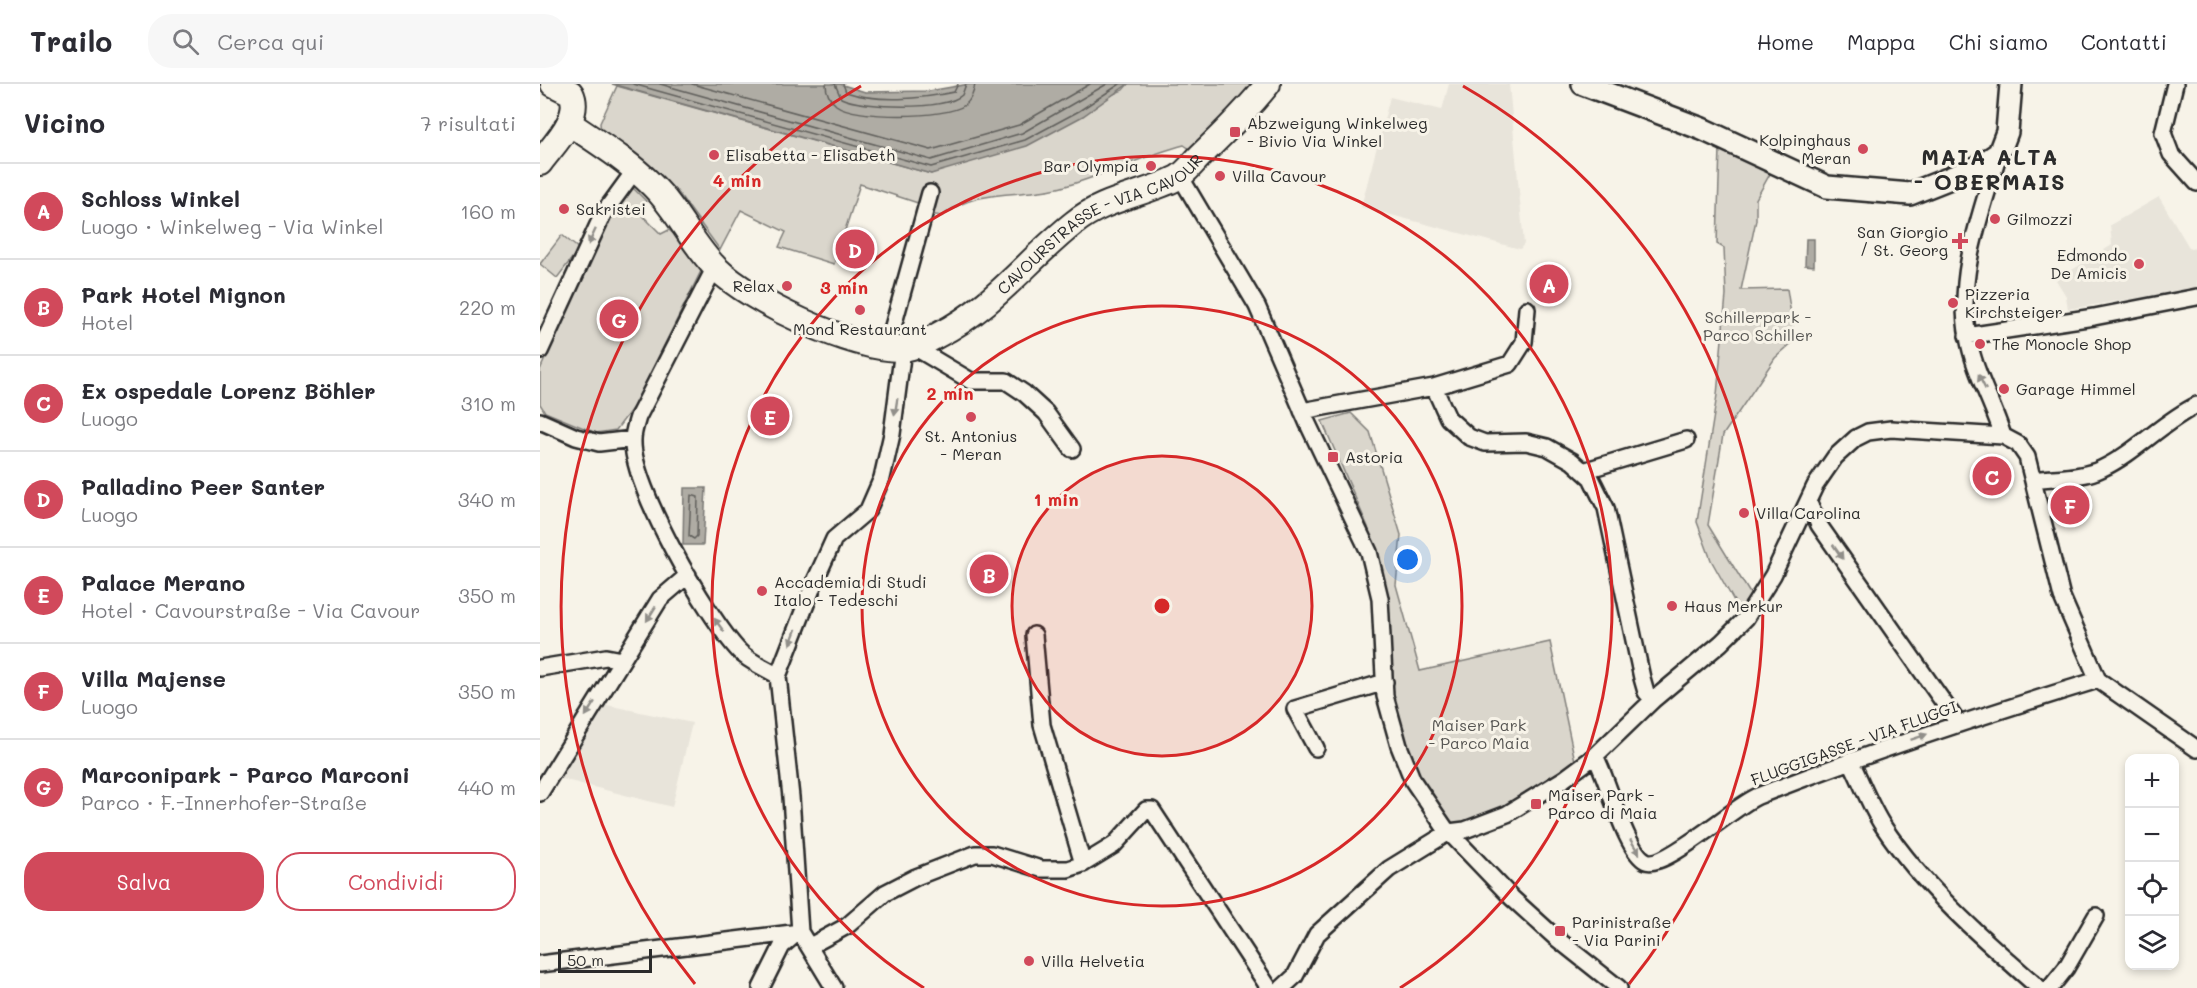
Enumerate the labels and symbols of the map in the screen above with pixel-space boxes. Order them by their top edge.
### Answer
place label: Abzweigung Winkelweg - Bivio Via Winkel [1247,112,1428,151]
marker: Abzweigung Winkelweg - Bivio Via Winkel [1228,125,1242,139]
place label: Kolpinghaus Meran [1759,129,1851,168]
marker: Kolpinghaus Meran [1856,142,1870,156]
district label: MAIA ALTA - OBERMAIS [1914,142,2066,196]
place label: Elisabetta - Elisabeth [726,144,895,165]
marker: Elisabetta - Elisabeth [707,148,721,162]
street label: CAVOURSTRASSE - VIA CAVOUR [992,149,1207,299]
place label: Bar Olympia [1043,155,1139,176]
marker: Bar Olympia [1144,159,1158,173]
place label: Villa Cavour [1232,165,1326,186]
text: 4 min [713,168,761,192]
marker: Villa Cavour [1213,169,1227,183]
place label: Sakristei [576,198,646,219]
marker: Sakristei [557,202,571,216]
place label: Gilmozzi [2007,208,2073,229]
marker: Gilmozzi [1988,212,2002,226]
place label: San Giorgio / St. Georg [1857,221,1948,260]
pin: D [836,226,874,272]
one-way arrow [588,228,597,245]
marker: San Giorgio / St. Georg [1953,234,1967,248]
place label: Edmondo De Amicis [2050,244,2127,283]
marker: Edmondo De Amicis [2132,257,2146,271]
pin: A [1530,262,1568,306]
place label: Relax [733,275,775,296]
text: 3 min [820,275,868,299]
marker: Relax [780,279,794,293]
place label: Pizzeria Kirchsteiger [1965,283,2063,322]
pin: G [600,296,638,342]
marker: Pizzeria Kirchsteiger [1946,296,1960,310]
marker: Mond Restaurant [853,303,867,317]
park label: Schillerpark - Parco Schiller [1703,306,1813,345]
place label: Mond Restaurant [793,318,927,339]
place label: The Monocle Shop [1992,333,2132,354]
marker: The Monocle Shop [1973,337,1987,351]
one-way arrow [1977,373,1987,390]
place label: Garage Himmel [2016,378,2136,399]
text: 2 min [926,381,974,405]
marker: Garage Himmel [1997,382,2011,396]
pin: E [750,394,790,438]
one-way arrow [891,397,900,416]
marker: St. Antonius - Meran [964,410,978,424]
place label: St. Antonius - Meran [925,425,1017,464]
place label: Astoria [1345,446,1403,467]
marker: Astoria [1326,450,1340,464]
pin: C [1972,454,2012,498]
pin: F [2050,482,2090,528]
text: 1 min [1033,487,1079,511]
place label: Villa Carolina [1756,502,1861,523]
marker: Villa Carolina [1737,506,1751,520]
one-way arrow [1831,544,1843,559]
your location [1393,545,1422,574]
pin: B [970,552,1008,596]
place label: Accademia di Studi Italo - Tedeschi [774,571,927,610]
marker: Accademia di Studi Italo - Tedeschi [755,584,769,598]
place label: Haus Merkur [1684,595,1783,616]
centre of rings [1152,596,1172,616]
marker: Haus Merkur [1665,599,1679,613]
one-way arrow [645,606,656,622]
one-way arrow [712,617,725,633]
one-way arrow [788,628,797,646]
street label: FLUGGIGASSE - VIA FLUGGI [1748,695,1960,790]
one-way arrow [585,701,596,717]
park label: Maiser Park - Parco Maia [1428,714,1530,753]
one-way arrow [1910,731,1928,741]
place label: Maiser Park - Parco di Maia [1548,784,1658,823]
marker: Maiser Park - Parco di Maia [1529,797,1543,811]
one-way arrow [1630,839,1641,855]
place label: Parinistraße - Via Parini [1572,911,1671,950]
marker: Parinistraße - Via Parini [1553,924,1567,938]
scale bar [558,946,652,974]
place label: Villa Helvetia [1041,950,1145,971]
marker: Villa Helvetia [1022,954,1036,968]

